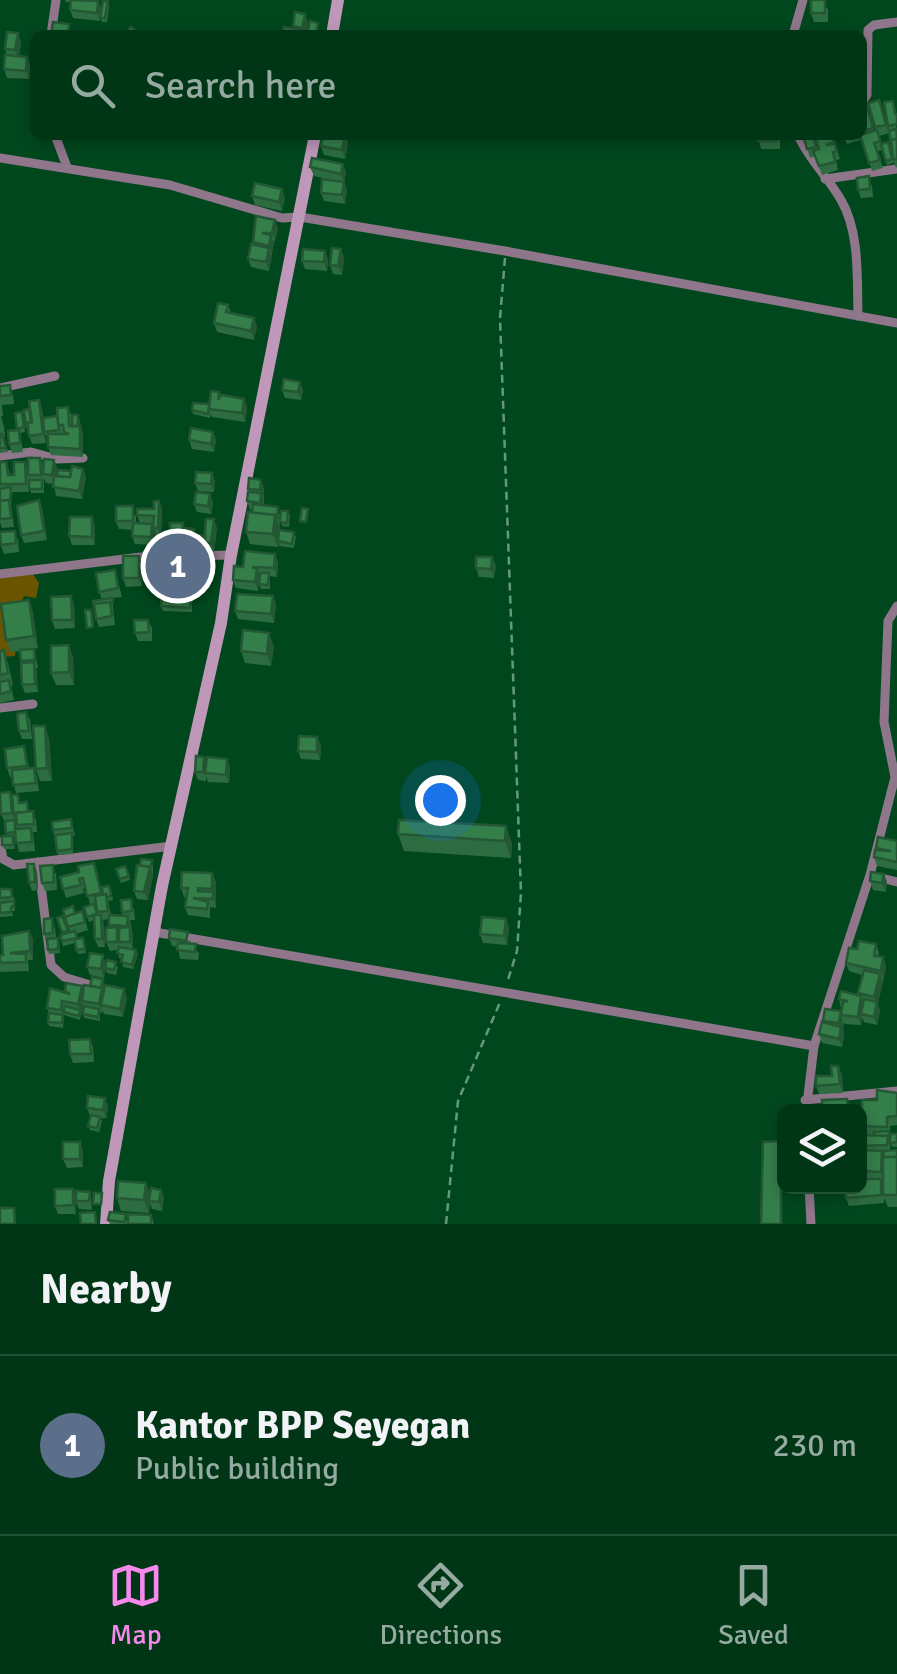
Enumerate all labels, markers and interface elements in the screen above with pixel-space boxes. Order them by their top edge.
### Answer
search box [30,30,867,140]
icon: search [65,58,120,113]
text: Search here [145,62,337,109]
pin: 1 [146,528,210,604]
your location [415,775,466,826]
map controls [777,1104,867,1194]
button: layers [777,1104,867,1194]
text: Nearby [40,1264,172,1315]
text: Kantor BPP Seyegan [135,1402,470,1449]
text: 1 [64,1426,81,1465]
text: 230 m [773,1426,857,1465]
text: Public building [135,1449,339,1488]
tab: Map [108,1558,163,1652]
tab: Directions [380,1558,502,1652]
tab: Saved [718,1558,789,1652]

